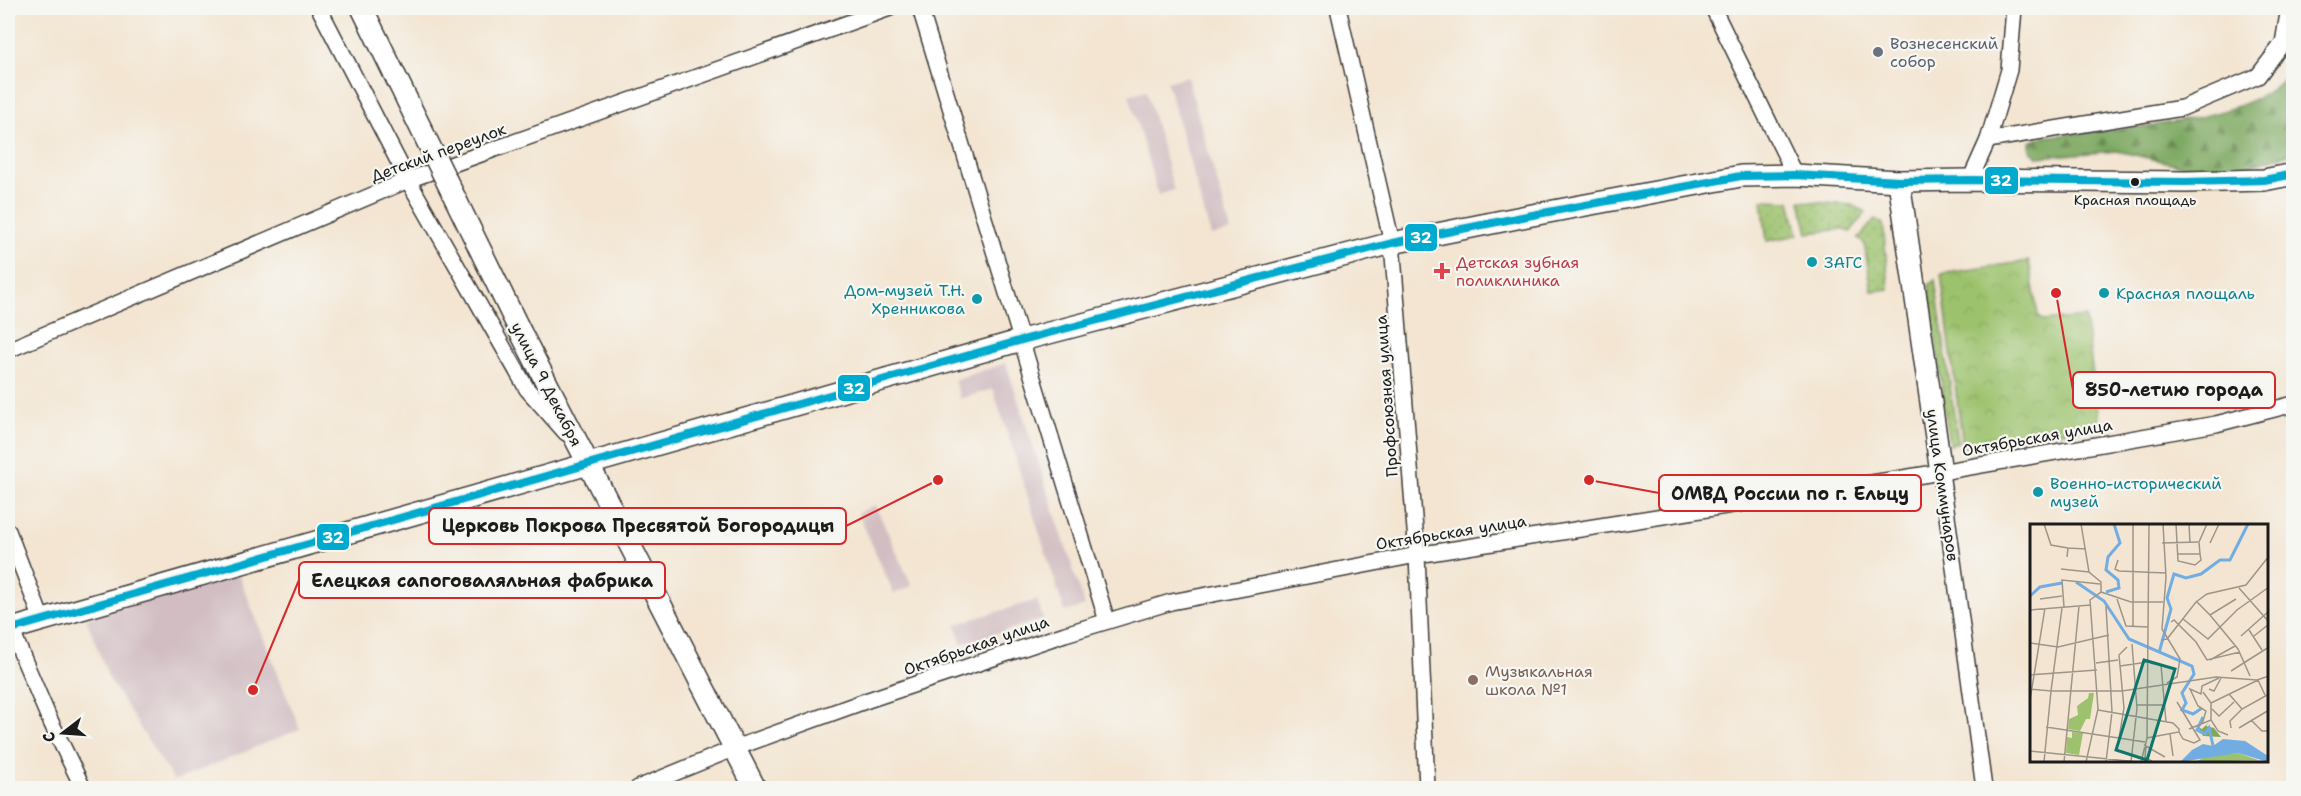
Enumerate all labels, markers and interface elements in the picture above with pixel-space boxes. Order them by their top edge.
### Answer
place label: Вознесенский собор [1890,33,1998,72]
marker: Вознесенский собор [1871,45,1885,59]
street label: Детский переулок [368,118,509,187]
line badge: 32 [1984,166,2019,195]
text: 32 [1990,170,2012,191]
marker: Красная площадь [2129,176,2141,188]
place label: Красная площадь [2074,191,2196,209]
line badge: 32 [1404,223,1438,252]
text: 32 [1410,227,1432,248]
place label: Детская зубная поликлиника [1456,252,1579,291]
place label: ЗАГС [1824,252,1862,273]
marker: ЗАГС [1805,255,1819,269]
marker: Детская зубная поликлиника [1433,262,1451,280]
place label: Дом-музей Т.Н. Хренникова [844,280,965,319]
place label: Красная площаль [2116,283,2255,304]
marker: Красная площаль [2097,286,2111,300]
marker: Дом-музей Т.Н. Хренникова [970,292,984,306]
street label: Профсоюзная улица [1370,314,1403,478]
street label: улица 9 Декабря [506,318,587,450]
callout: 850-летию города [2073,372,2275,408]
line badge: 32 [837,374,871,402]
text: 32 [843,378,865,399]
text: 850-летию города [2085,378,2264,402]
street label: улица Коммунаров [1921,408,1964,563]
street label: Октябрьская улица [1960,414,2114,461]
place label: Военно-исторический музей [2050,473,2222,512]
callout: ОМВД России по г. Ельцу [1659,475,1921,511]
text: ОМВД России по г. Ельцу [1671,482,1909,506]
marker: Военно-исторический музей [2031,485,2045,499]
callout: Церковь Покрова Пресвятой Богородицы [429,508,846,544]
street label: Октябрьская улица [1374,510,1528,555]
text: Церковь Покрова Пресвятой Богородицы [442,514,834,538]
line badge: 32 [316,523,350,551]
inset map [2030,524,2268,763]
text: 32 [322,527,344,548]
callout: Елецкая сапоговаляльная фабрика [299,562,665,598]
text: Елецкая сапоговаляльная фабрика [311,569,654,593]
street label: Октябрьская улица [901,611,1052,680]
place label: Музыкальная школа №1 [1485,661,1593,700]
marker: Музыкальная школа №1 [1466,673,1480,687]
north arrow [33,703,93,763]
text: С [38,729,61,745]

